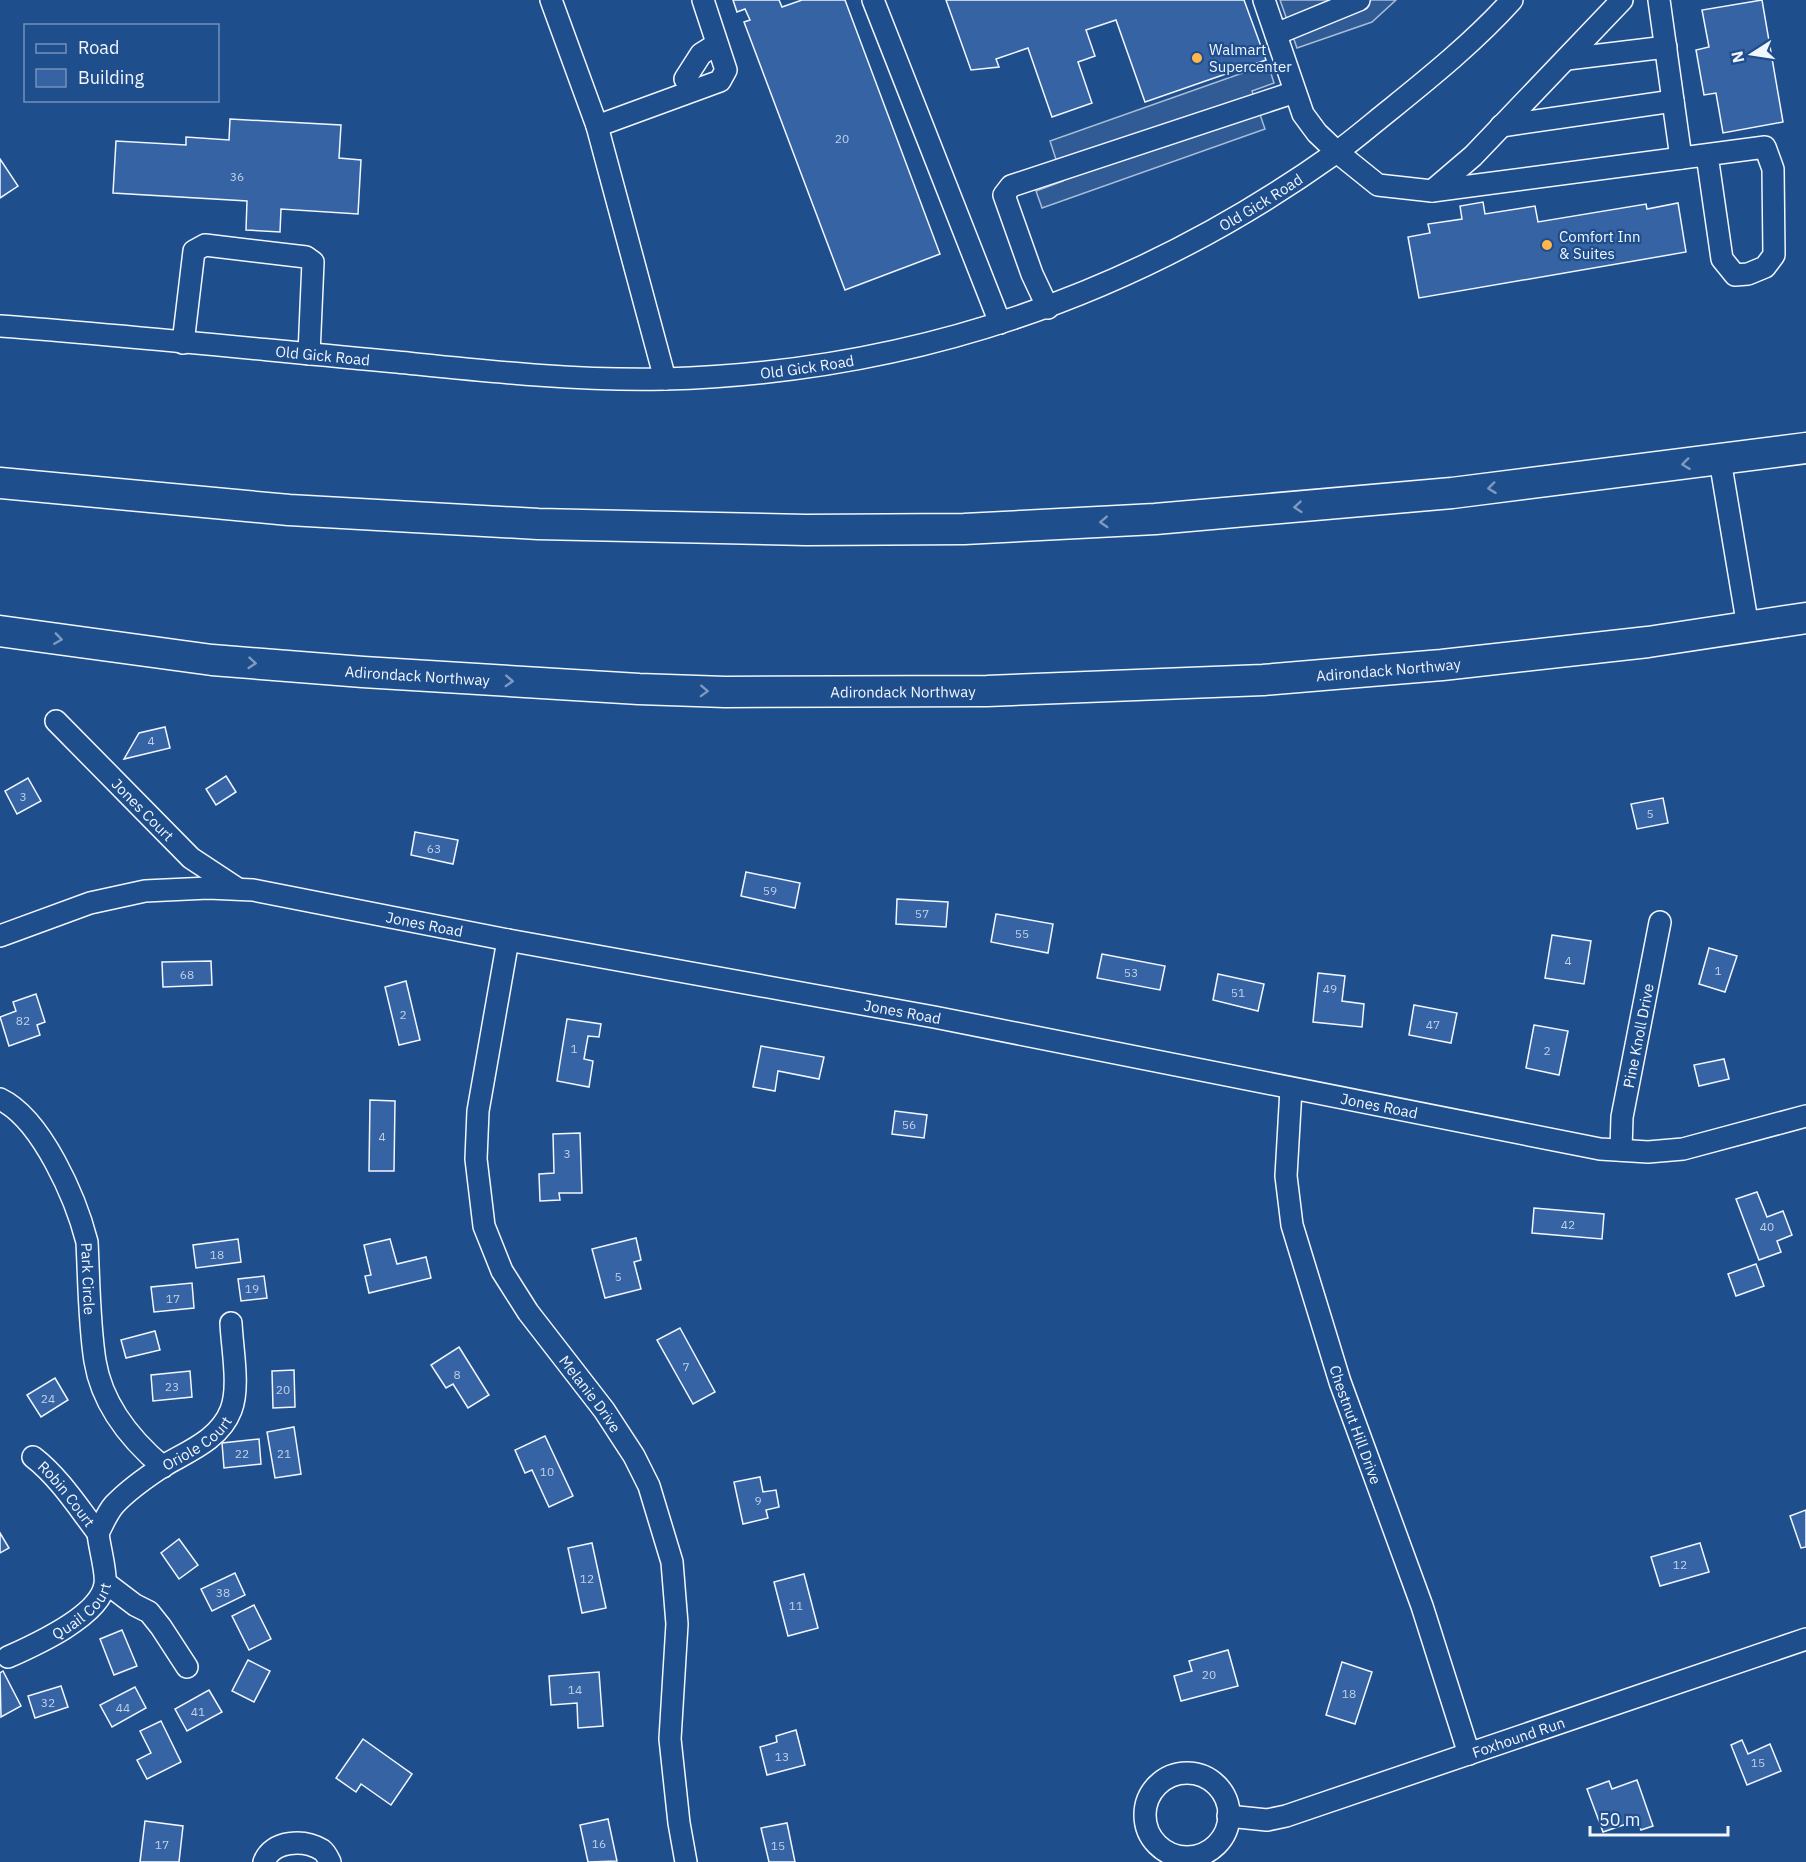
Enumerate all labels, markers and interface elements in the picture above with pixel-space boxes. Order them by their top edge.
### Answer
legend [24,24,219,102]
north arrow [1722,24,1782,84]
text: Road [78,36,119,59]
place label: Walmart Supercenter [1209,40,1292,76]
text: N [1726,49,1748,65]
marker: Walmart Supercenter [1190,51,1204,65]
text: Building [78,66,145,89]
house number: 20 [835,131,849,146]
house number: 36 [230,169,244,184]
street label: Old Gick Road [1215,169,1306,235]
place label: Comfort Inn & Suites [1559,227,1640,263]
marker: Comfort Inn & Suites [1540,238,1554,252]
street label: Old Gick Road [275,341,371,369]
street label: Old Gick Road [759,350,855,382]
one-way arrow [1681,458,1690,470]
one-way arrow [1488,482,1497,494]
one-way arrow [1294,500,1303,513]
one-way arrow [1099,515,1108,528]
one-way arrow [53,632,63,645]
street label: Adirondack Northway [1315,653,1462,685]
one-way arrow [247,656,256,669]
street label: Adirondack Northway [344,661,491,689]
one-way arrow [504,674,513,687]
street label: Adirondack Northway [830,682,976,701]
one-way arrow [699,684,708,697]
house number: 4 [147,733,155,748]
street label: Jones Court [108,774,178,845]
house number: 3 [19,789,27,804]
house number: 5 [1646,806,1654,821]
house number: 63 [427,841,441,856]
house number: 59 [763,883,777,898]
house number: 57 [915,906,929,921]
street label: Jones Road [384,907,465,940]
house number: 55 [1015,926,1029,941]
house number: 4 [1564,953,1572,968]
house number: 1 [1714,963,1722,978]
house number: 53 [1124,965,1138,980]
house number: 68 [180,967,194,982]
house number: 49 [1323,981,1337,996]
street label: Pine Knoll Drive [1618,982,1657,1089]
house number: 51 [1231,985,1245,1000]
street label: Jones Road [862,995,943,1028]
house number: 2 [399,1007,407,1022]
house number: 82 [16,1013,30,1028]
house number: 47 [1426,1017,1440,1032]
house number: 1 [570,1041,578,1056]
house number: 2 [1543,1043,1551,1058]
street label: Jones Road [1339,1088,1420,1122]
house number: 56 [902,1117,916,1132]
house number: 4 [378,1129,386,1144]
house number: 3 [563,1146,571,1161]
house number: 42 [1561,1217,1575,1232]
house number: 40 [1760,1219,1774,1234]
street label: Park Circle [78,1242,100,1315]
house number: 18 [210,1247,224,1262]
house number: 5 [614,1269,622,1284]
house number: 19 [245,1281,259,1296]
house number: 17 [166,1291,180,1306]
street label: Melanie Drive [555,1351,625,1436]
house number: 7 [682,1359,690,1374]
street label: Chestnut Hill Drive [1326,1363,1386,1487]
house number: 8 [453,1367,461,1382]
house number: 23 [165,1379,179,1394]
house number: 20 [276,1382,290,1397]
house number: 24 [41,1391,55,1406]
street label: Oriole Court [159,1413,236,1474]
house number: 22 [235,1446,249,1461]
house number: 21 [277,1446,291,1461]
street label: Robin Court [34,1457,99,1530]
house number: 10 [540,1464,554,1479]
house number: 9 [754,1493,762,1508]
house number: 12 [1673,1557,1687,1572]
house number: 12 [580,1571,594,1586]
street label: Quail Court [48,1581,115,1643]
house number: 38 [216,1585,230,1600]
house number: 11 [789,1598,803,1613]
house number: 20 [1202,1667,1216,1682]
house number: 14 [568,1682,582,1697]
house number: 18 [1342,1686,1356,1701]
house number: 32 [41,1695,55,1710]
house number: 44 [116,1700,130,1715]
house number: 41 [191,1704,205,1719]
street label: Foxhound Run [1469,1712,1567,1762]
house number: 13 [775,1749,789,1764]
house number: 15 [1751,1755,1765,1770]
scale bar [1590,1799,1728,1837]
text: 50 m [1599,1808,1641,1831]
house number: 16 [592,1836,606,1851]
house number: 17 [155,1837,169,1852]
house number: 15 [771,1838,785,1853]

